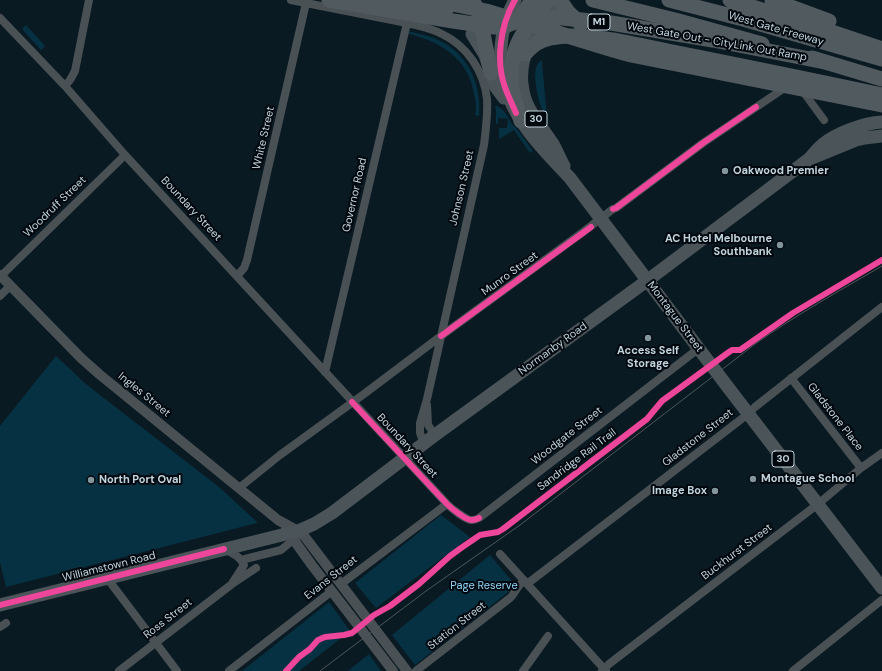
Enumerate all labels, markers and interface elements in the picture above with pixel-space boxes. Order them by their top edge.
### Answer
street label: West Gate Freeway [727,9,825,49]
road number: M1 [588,14,610,30]
street label: West Gate Out - CityLink Out Ramp [626,20,808,64]
street label: White Street [250,105,278,171]
road number: 30 [525,111,547,127]
street label: Johnson Street [447,149,477,227]
street label: Governor Road [340,157,370,233]
place label: Oakwood Premier [733,164,829,178]
marker: Oakwood Premier [720,166,730,176]
street label: Woodruff Street [21,174,89,240]
street label: Boundary Street [158,174,224,244]
place label: AC Hotel Melbourne Southbank [665,232,772,258]
marker: AC Hotel Melbourne Southbank [775,240,785,250]
street label: Munro Street [479,249,541,299]
street label: Montague Street [644,279,706,355]
street label: Normanby Road [516,320,590,378]
marker: Access Self Storage [643,333,653,343]
place label: Access Self Storage [617,344,679,370]
street label: Ingles Street [115,370,173,420]
street label: Gladstone Place [804,380,866,454]
street label: Woodgate Street [529,404,605,468]
street label: Gladstone Street [660,406,736,470]
street label: Boundary Street [374,411,440,481]
street label: Sandridge Rail Trail [535,426,619,494]
road number: 30 [772,451,794,467]
place label: Montague School [761,472,854,486]
place label: North Port Oval [99,473,181,487]
marker: Montague School [748,474,758,484]
marker: North Port Oval [86,475,96,485]
place label: Image Box [652,484,707,498]
marker: Image Box [710,486,720,496]
street label: Buckhurst Street [699,521,775,583]
street label: Williamstown Road [61,549,157,585]
street label: Evans Street [302,553,360,603]
park label: Page Reserve [450,579,518,593]
street label: Ross Street [141,596,195,642]
street label: Station Street [425,599,489,653]

